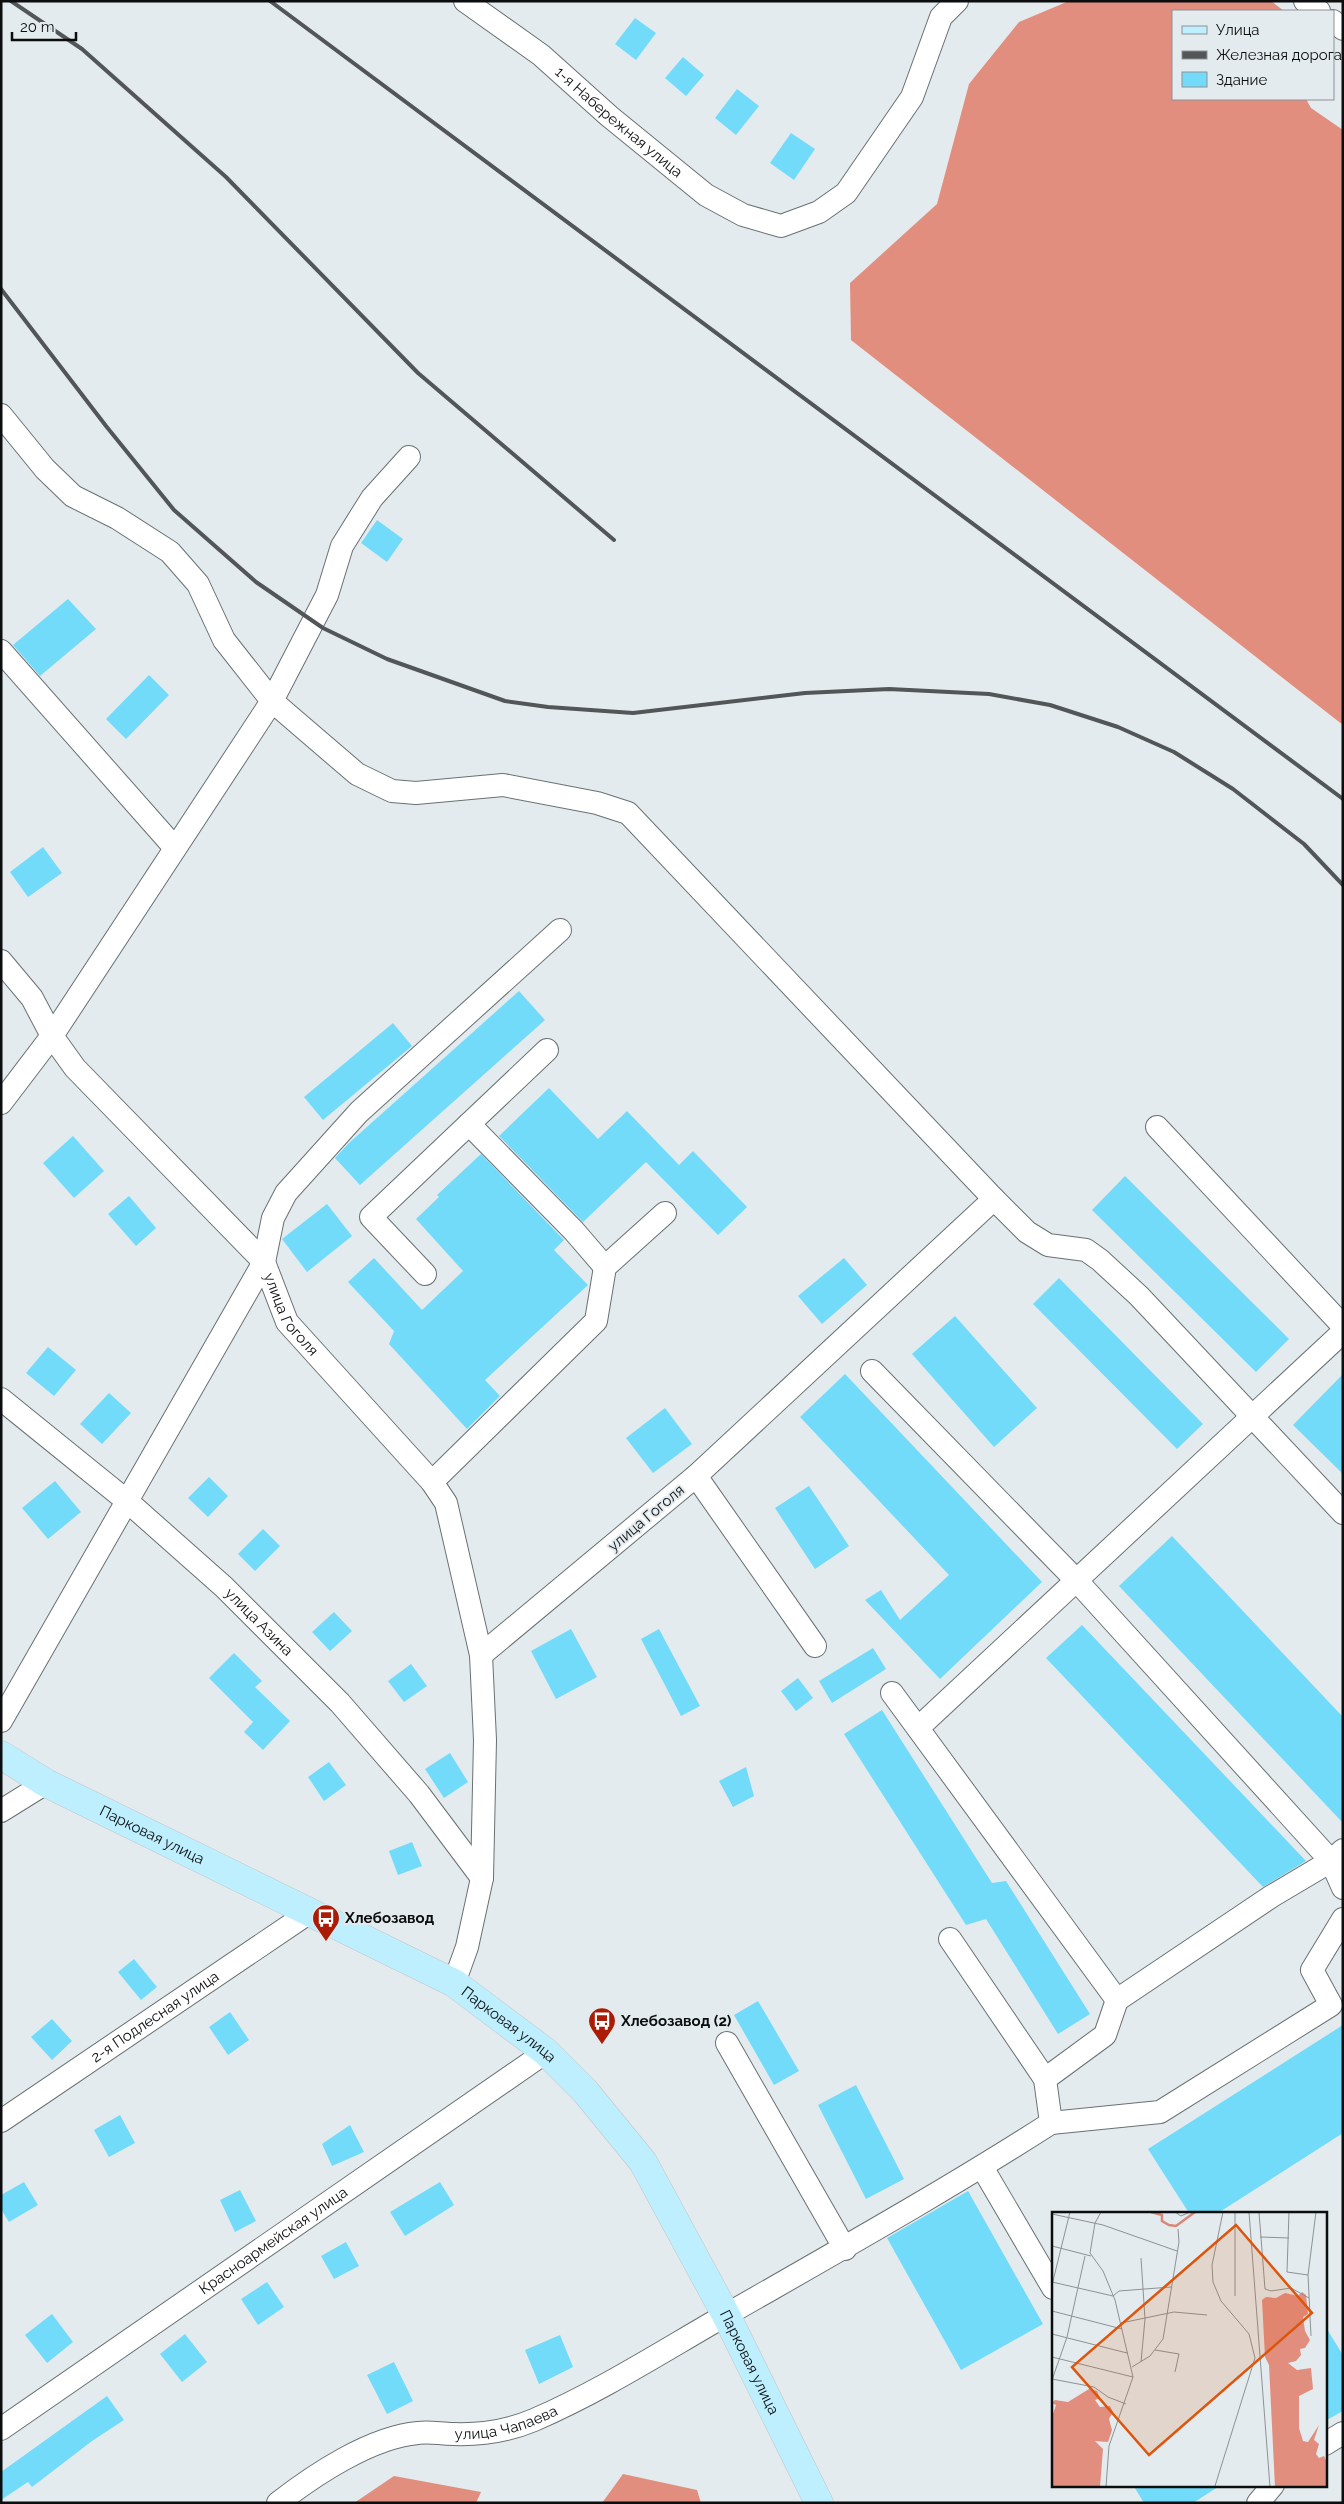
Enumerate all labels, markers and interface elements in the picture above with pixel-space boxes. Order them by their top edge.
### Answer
scale bar [12,10,76,42]
legend [1172,10,1334,100]
text: 20 m [20,18,55,36]
text: Улица [1216,21,1260,39]
text: Железная дорога [1216,46,1342,64]
street label: 1-я Набережная улица [551,63,686,181]
text: Здание [1216,71,1268,89]
street label: улица Гоголя [260,1270,322,1359]
street label: улица Гоголя [604,1481,688,1555]
street label: улица Азина [221,1584,297,1660]
street label: Парковая улица [97,1802,207,1868]
bus stop icon: Хлебозавод [311,1903,341,1942]
place label: Хлебозавод [344,1909,435,1927]
street label: 2-я Подлесная улица [88,1967,222,2066]
street label: Парковая улица [458,1983,560,2066]
bus stop icon: Хлебозавод (2) [587,2006,617,2045]
place label: Хлебозавод (2) [620,2012,732,2030]
street label: Красноармейская улица [196,2183,351,2298]
inset map [1052,2212,1326,2486]
street label: Парковая улица [716,2307,783,2418]
street label: улица Чапаева [455,2402,560,2443]

